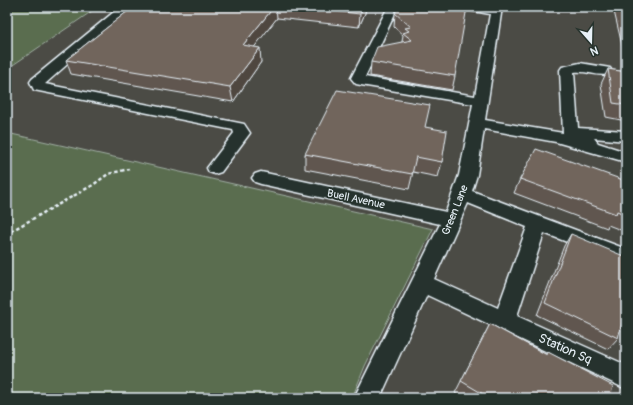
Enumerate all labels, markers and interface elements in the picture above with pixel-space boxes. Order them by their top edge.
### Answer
north arrow [571,22,611,62]
text: N [588,44,600,58]
street label: Green Lane [439,183,471,237]
street label: Buell Avenue [326,187,387,212]
street label: Station Sq [536,330,594,368]

